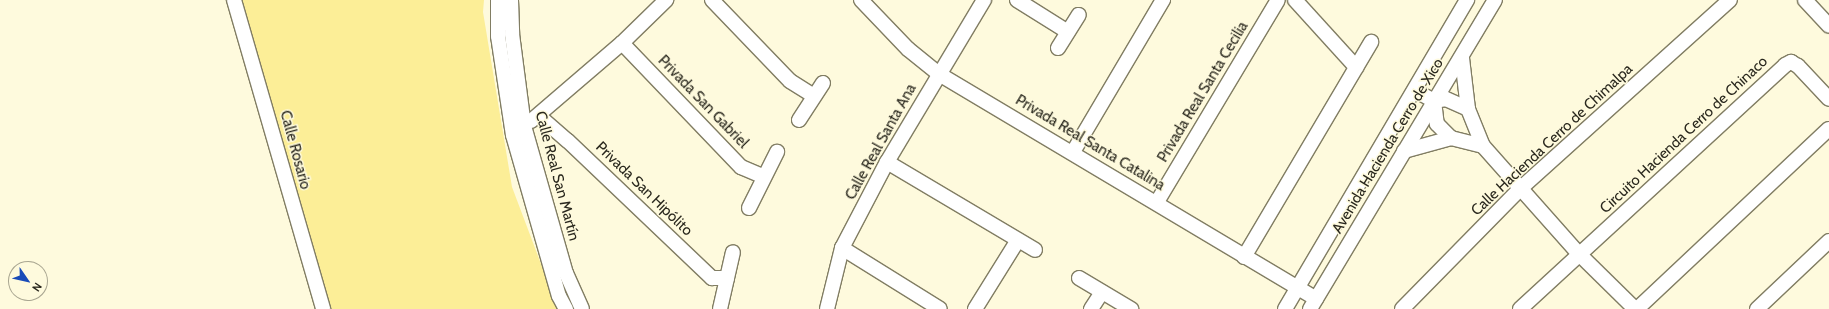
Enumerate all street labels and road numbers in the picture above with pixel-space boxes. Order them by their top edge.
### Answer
street label: Privada Real Santa Cecilia [1154,18,1252,166]
street label: Privada San Gabriel [654,52,752,152]
street label: Circuito Hacienda Cerro de Chinaco [1596,53,1772,217]
street label: Avenida Hacienda Cerro de Xico [1329,55,1447,237]
street label: Calle Hacienda Cerro de Chimalpa [1468,60,1636,220]
street label: Calle Real Santa Ana [842,81,920,203]
street label: Privada Real Santa Catalina [1012,91,1168,195]
street label: Calle Rosario [276,109,314,191]
street label: Calle Real San Martín [531,109,583,243]
street label: Privada San Hipólito [592,138,696,240]

